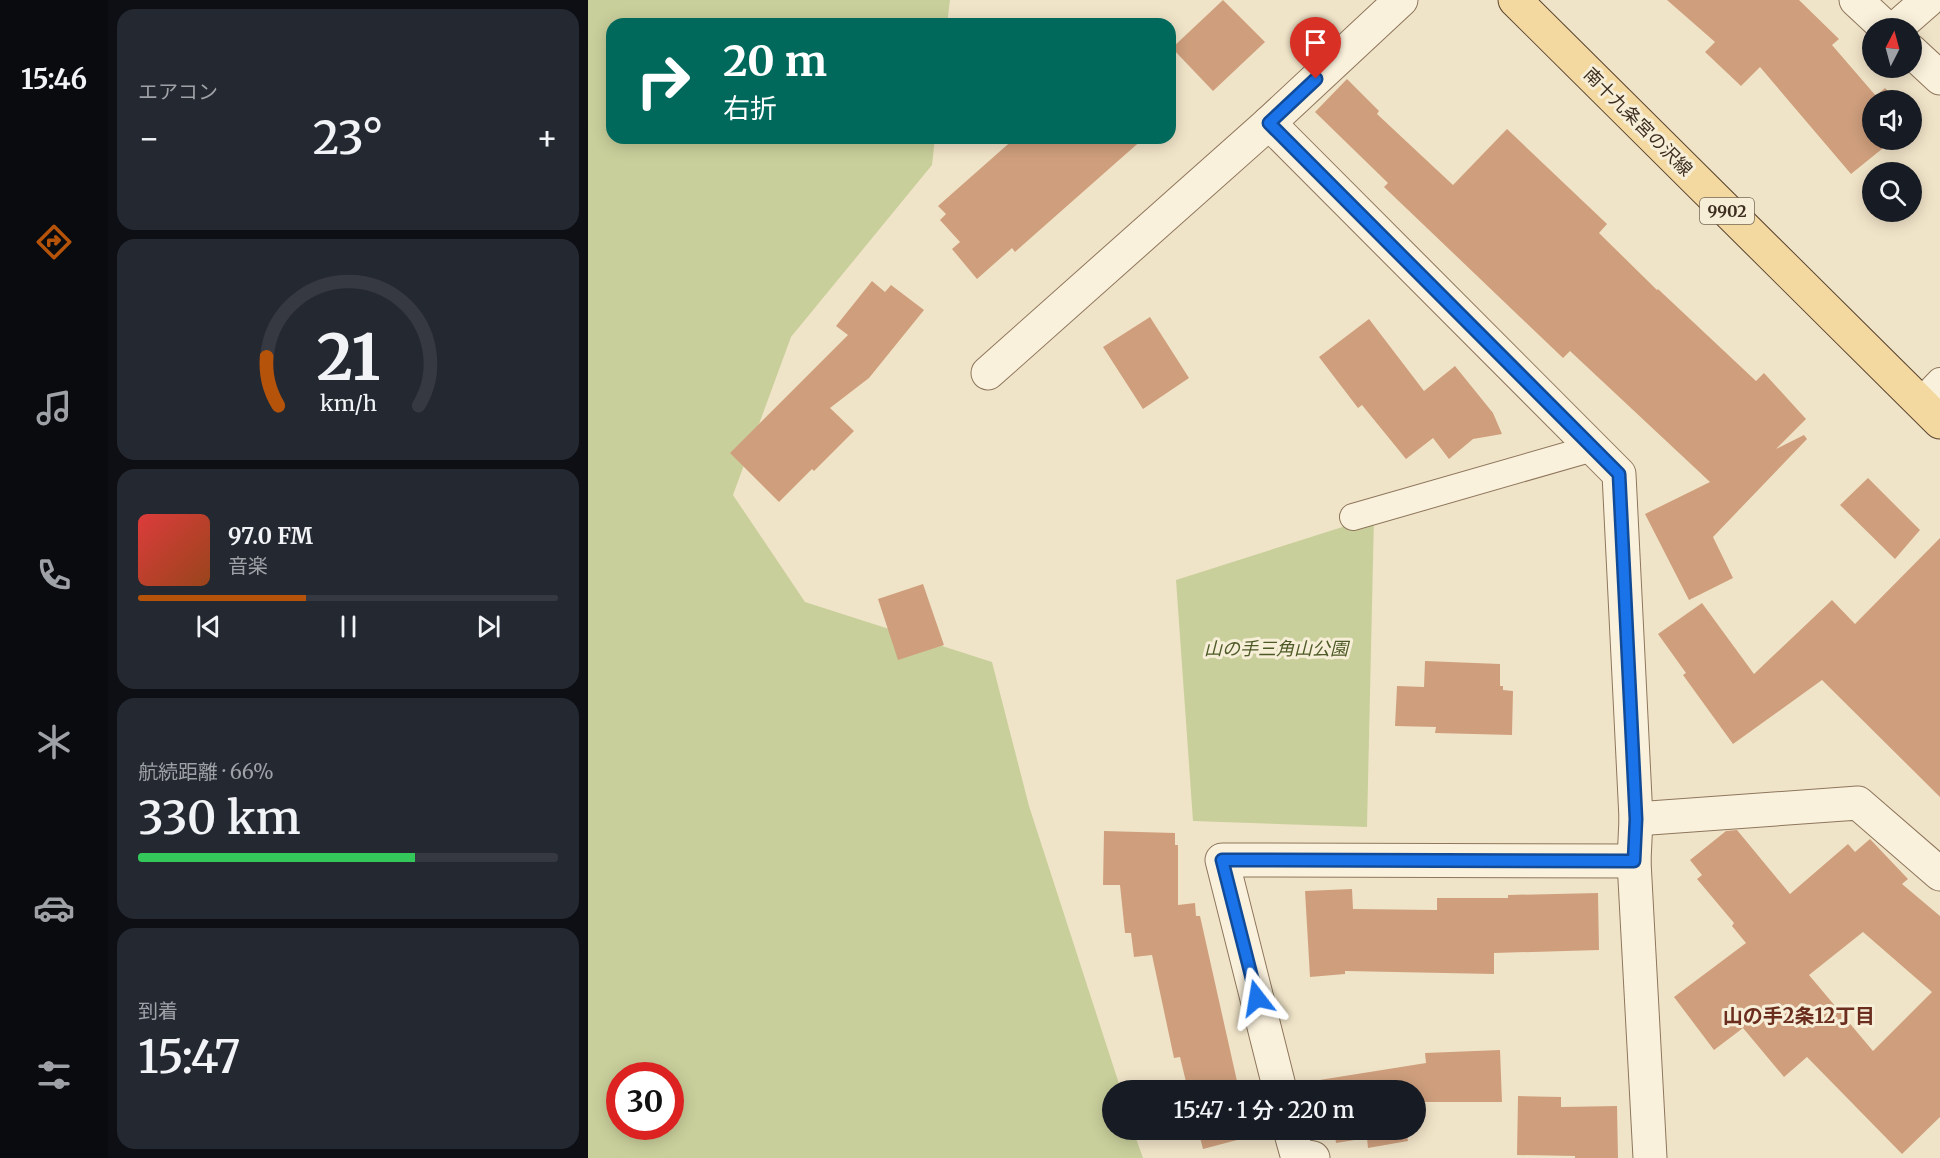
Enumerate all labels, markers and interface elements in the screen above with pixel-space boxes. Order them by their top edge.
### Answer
pin [1290,17,1341,79]
north arrow [1862,18,1922,78]
map controls [1862,18,1922,222]
icon: arrive [1299,26,1332,59]
text: 20 m [723,35,827,87]
icon: right [624,42,702,120]
text: 15:46 [21,62,87,96]
street label: 南十九条宮の沢線 [1579,63,1697,181]
text: エアコン [138,79,218,104]
button: sound [1862,90,1922,150]
text: 右折 [723,91,777,125]
text: 23° [313,110,383,166]
text: − [138,118,160,159]
text: + [536,118,558,159]
button: search [1862,162,1922,222]
road number: 9902 [1700,198,1754,224]
icon: directions [33,221,75,263]
text: 21 [316,319,380,397]
icon: music [33,387,75,429]
text: km/h [320,391,376,418]
text: 97.0 FM [228,522,313,550]
text: 音楽 [228,553,268,578]
icon: phone [33,554,75,596]
icon: previous [192,610,225,643]
icon: pause [332,610,365,643]
icon: next [472,610,505,643]
park label: 山の手三角山公園 [1204,637,1351,660]
icon: climate [33,721,75,763]
text: 航続距離 · 66% [138,759,274,784]
text: 330 km [138,790,301,846]
icon: car [33,887,75,929]
position arrow [1225,966,1289,1030]
text: 到着 [138,998,178,1023]
district label: 山の手2条12丁目 [1723,1003,1875,1028]
text: 15:47 [138,1029,240,1085]
icon: filters [33,1054,75,1096]
speed limit sign: 30 [606,1062,684,1140]
text: 15:47 · 1 分 · 220 m [1174,1096,1354,1124]

